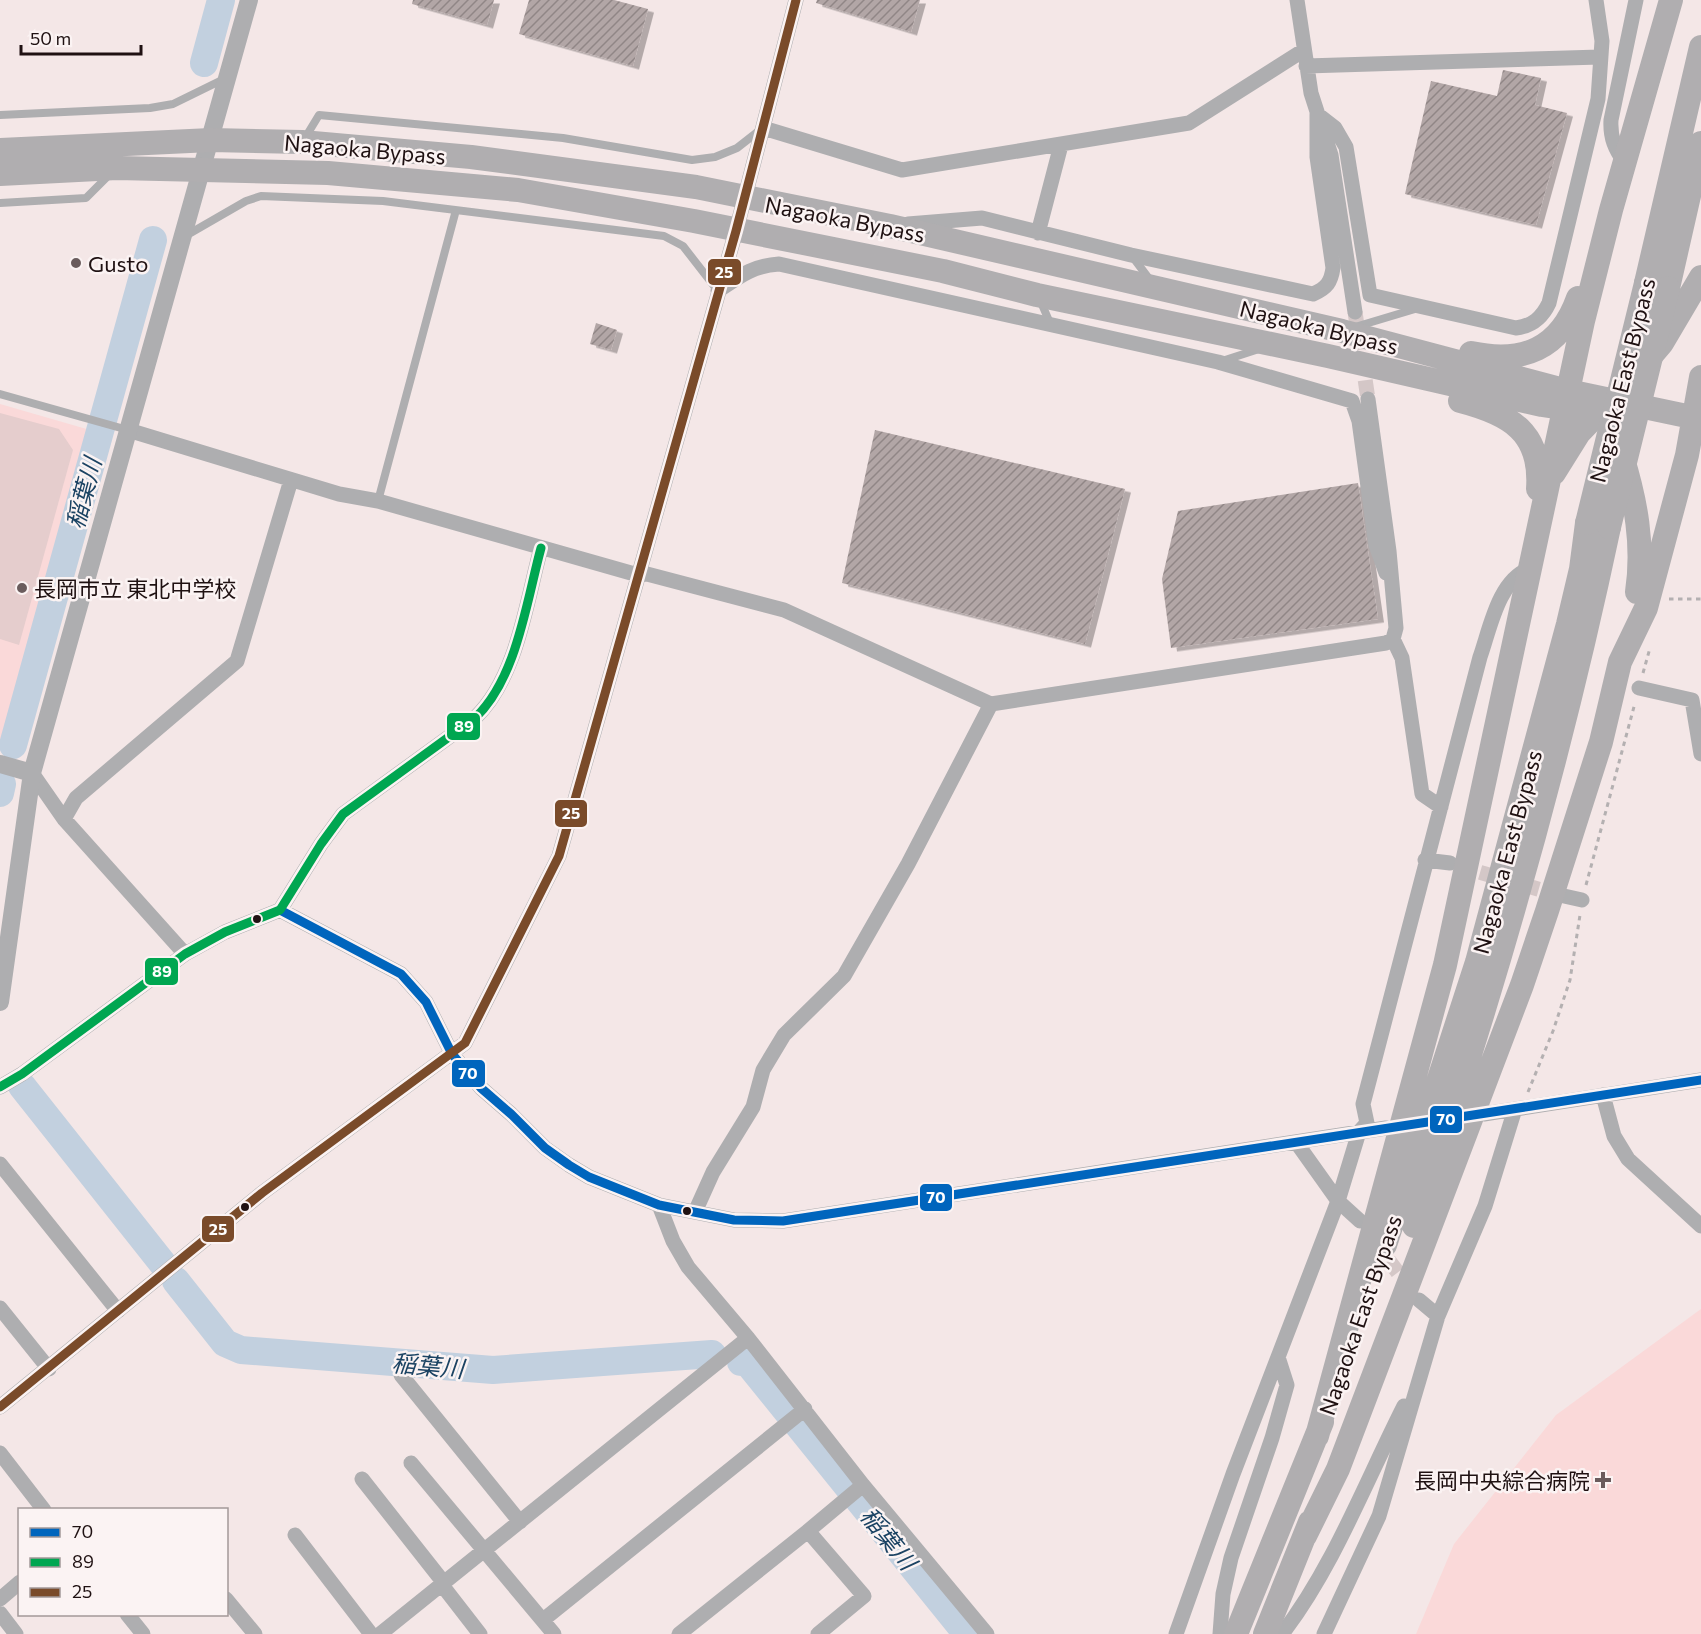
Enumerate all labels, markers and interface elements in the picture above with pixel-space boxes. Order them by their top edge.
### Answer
scale bar [21,18,141,56]
text: 50 m [30,27,71,49]
street label: Nagaoka Bypass [283,128,447,170]
street label: Nagaoka Bypass [763,190,927,248]
place label: Gusto [88,250,148,277]
marker: Gusto [69,256,83,270]
line badge: 25 [707,258,742,286]
text: 25 [715,262,733,281]
street label: Nagaoka East Bypass [1584,275,1660,485]
street label: Nagaoka Bypass [1237,294,1401,360]
water label: 稲葉川 [60,452,107,532]
place label: 長岡市立 東北中学校 [34,575,236,602]
marker: 長岡市立 東北中学校 [15,581,29,595]
line badge: 89 [446,712,481,741]
text: 89 [454,716,474,735]
street label: Nagaoka East Bypass [1467,747,1547,957]
line badge: 25 [554,799,588,828]
text: 25 [562,803,580,822]
unlabelled marker [251,913,263,925]
line badge: 89 [144,957,179,986]
text: 89 [152,961,172,980]
line badge: 70 [451,1059,486,1088]
text: 70 [458,1063,478,1082]
line badge: 70 [1429,1105,1463,1134]
text: 70 [1436,1109,1456,1128]
line badge: 70 [919,1183,953,1212]
text: 70 [926,1187,946,1206]
unlabelled marker [239,1201,251,1213]
unlabelled marker [681,1205,693,1217]
street label: Nagaoka East Bypass [1313,1211,1407,1419]
line badge: 25 [201,1215,235,1243]
text: 25 [209,1219,227,1238]
water label: 稲葉川 [391,1347,468,1383]
place label: 長岡中央綜合病院 [1414,1467,1590,1494]
marker: 長岡中央綜合病院 [1594,1471,1612,1489]
water label: 稲葉川 [855,1501,925,1577]
legend [18,1508,228,1616]
text: 70 [72,1520,93,1542]
text: 89 [72,1550,94,1572]
text: 25 [72,1580,92,1602]

